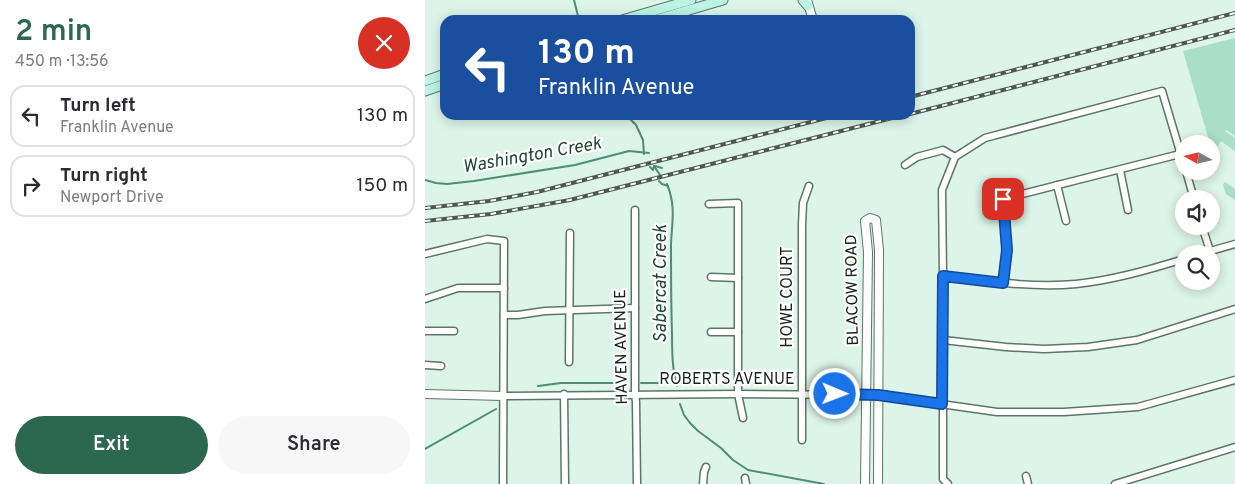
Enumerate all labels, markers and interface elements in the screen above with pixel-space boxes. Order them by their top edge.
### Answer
text: 2 min [15,14,92,51]
button: close [358,17,410,69]
text: 130 m [538,32,635,76]
icon: left [455,35,520,100]
text: 450 m · 13:56 [15,52,109,72]
text: Franklin Avenue [538,75,694,102]
text: Turn left [60,94,136,118]
icon: left [17,102,45,130]
text: 130 m [357,104,408,128]
text: Franklin Avenue [60,118,174,138]
water label: Washington Creek [461,132,604,180]
north arrow [1175,135,1220,180]
map controls [1175,135,1220,290]
text: Turn right [60,164,148,188]
icon: right [17,172,45,200]
text: 150 m [356,174,408,198]
pin [982,178,1024,220]
icon: arrive [989,185,1017,213]
text: Newport Drive [60,188,164,208]
button: sound [1175,190,1220,235]
water label: Sabercat Creek [650,224,673,343]
street label: BLACOW ROAD [842,234,864,346]
button: search [1175,245,1220,290]
street label: HOWE COURT [778,246,798,348]
street label: HAVEN AVENUE [611,289,633,405]
position arrow [808,367,860,419]
street label: ROBERTS AVENUE [659,370,795,390]
button: Exit [15,416,208,474]
button: Share [218,416,410,474]

